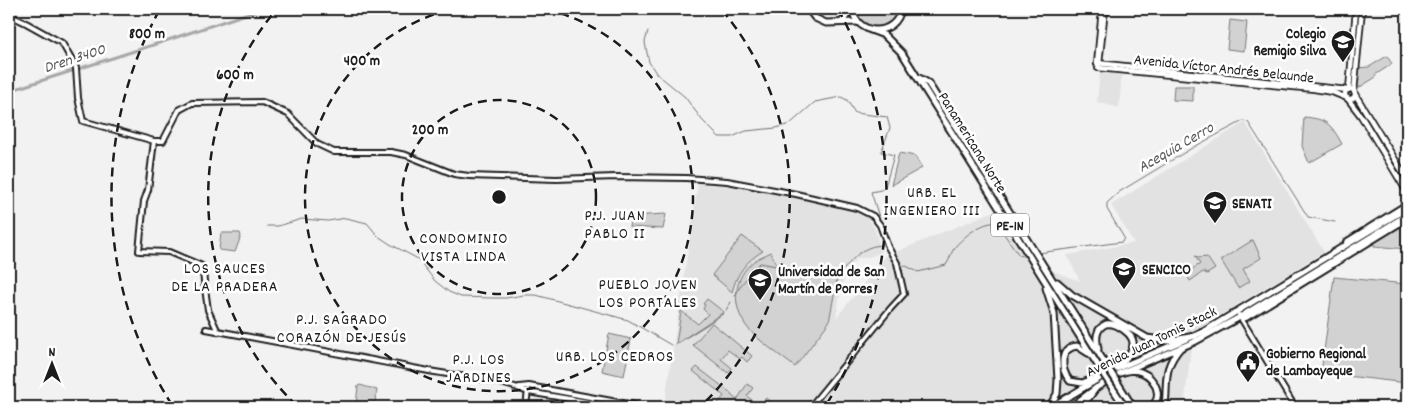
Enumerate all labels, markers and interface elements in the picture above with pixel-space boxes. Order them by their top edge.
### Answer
text: 800 m [129,24,165,46]
place label: Colegio Remigio Silva [1253,24,1327,63]
school or university icon: Colegio Remigio Silva [1330,29,1356,63]
water label: Dren 3400 [41,38,110,80]
street label: Avenida Víctor Andrés Belaunde [1133,50,1315,90]
text: 400 m [344,51,380,73]
text: 600 m [216,65,254,87]
street label: Panamericana Norte [931,88,1011,198]
water label: Acequia Cerro [1134,117,1219,179]
text: 200 m [412,120,448,142]
district label: URB. EL INGENIERO III [884,182,980,223]
centre of rings [490,188,508,206]
school or university icon: SENATI [1202,190,1228,224]
place label: SENATI [1232,194,1272,216]
district label: P.J. JUAN PABLO II [584,205,646,246]
road number: PE-1N [991,214,1029,236]
district label: CONDOMINIO VISTA LINDA [420,228,508,269]
school or university icon: SENCICO [1111,256,1137,290]
district label: LOS SAUCES DE LA PRADERA [172,258,278,299]
place label: SENCICO [1142,260,1191,282]
place label: Universidad de San Martín de Porres [778,262,885,301]
school or university icon: Universidad de San Martín de Porres [747,267,773,301]
district label: PUEBLO JOVEN LOS PORTALES [598,274,698,315]
street label: Avenida Juan Tomis Stack [1083,302,1221,384]
district label: P.J. SAGRADO CORAZÓN DE JESÚS [277,309,407,350]
north arrow [28,338,78,388]
text: N [49,343,56,363]
place label: Gobierno Regional de Lambayeque [1266,344,1367,383]
district label: URB. LOS CEDROS [556,346,674,369]
district label: P.J. LOS JARDINES [446,349,512,390]
public building icon: Gobierno Regional de Lambayeque [1235,349,1261,383]

